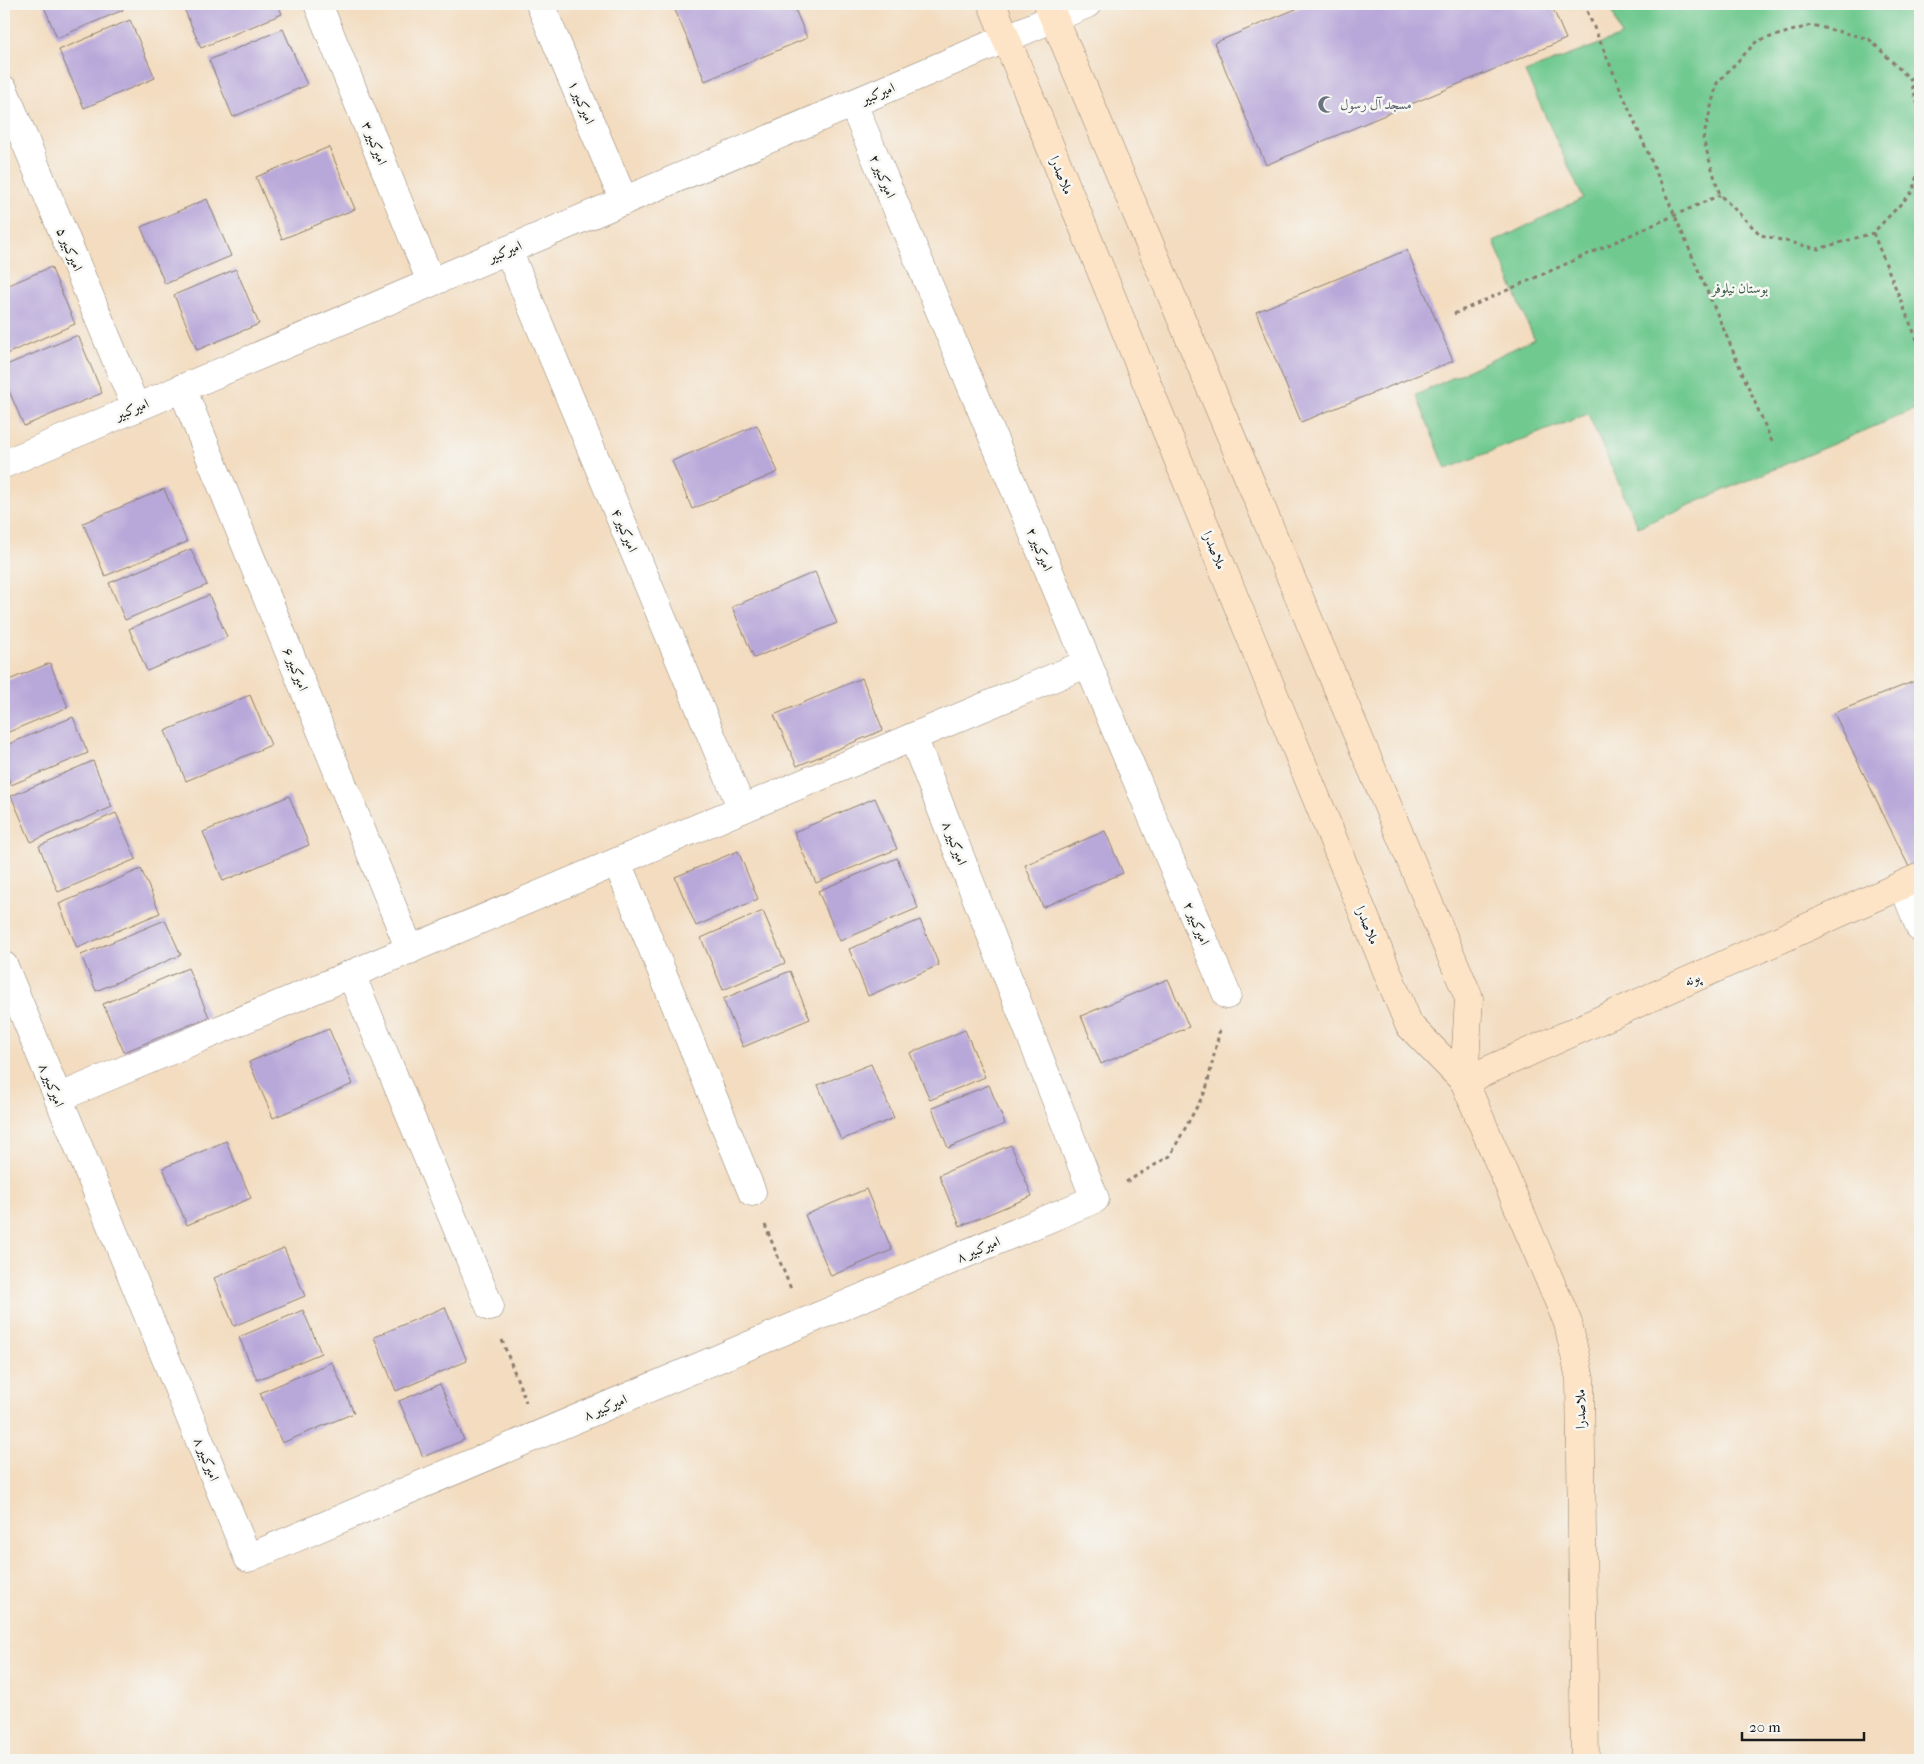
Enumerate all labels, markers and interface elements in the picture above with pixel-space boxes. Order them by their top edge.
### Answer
street label: امیرکبیر ۱ [565,78,598,127]
street label: امیرکبیر [857,79,897,109]
mosque icon: مسجد آل رسول [1316,94,1336,114]
place label: مسجد آل رسول [1340,96,1412,113]
street label: امیرکبیر ۳ [358,119,391,168]
street label: امیرکبیر ۲ [866,152,899,201]
street label: ملاصدرا [1046,153,1077,197]
street label: امیرکبیر ۵ [53,225,86,274]
street label: امیرکبیر [484,237,524,267]
park label: بوستان نیلوفر [1710,280,1768,297]
street label: امیرکبیر [111,395,151,425]
street label: امیرکبیر ۴ [608,506,641,555]
street label: امیرکبیر ۲ [1023,525,1056,574]
street label: ملاصدرا [1199,528,1230,572]
street label: امیرکبیر ۶ [279,645,312,694]
street label: امیرکبیر ۸ [938,819,971,868]
street label: امیرکبیر ۲ [1180,899,1213,948]
street label: ملاصدرا [1352,903,1383,947]
street label: پونه [1682,968,1705,992]
street label: امیرکبیر ۸ [35,1061,68,1110]
street label: امیرکبیر ۸ [954,1233,1003,1266]
street label: ملاصدرا [1572,1389,1589,1429]
street label: امیرکبیر ۸ [581,1391,630,1424]
street label: امیرکبیر ۸ [190,1435,223,1484]
scale bar [1742,1709,1864,1741]
text: 20 m [1749,1718,1781,1736]

